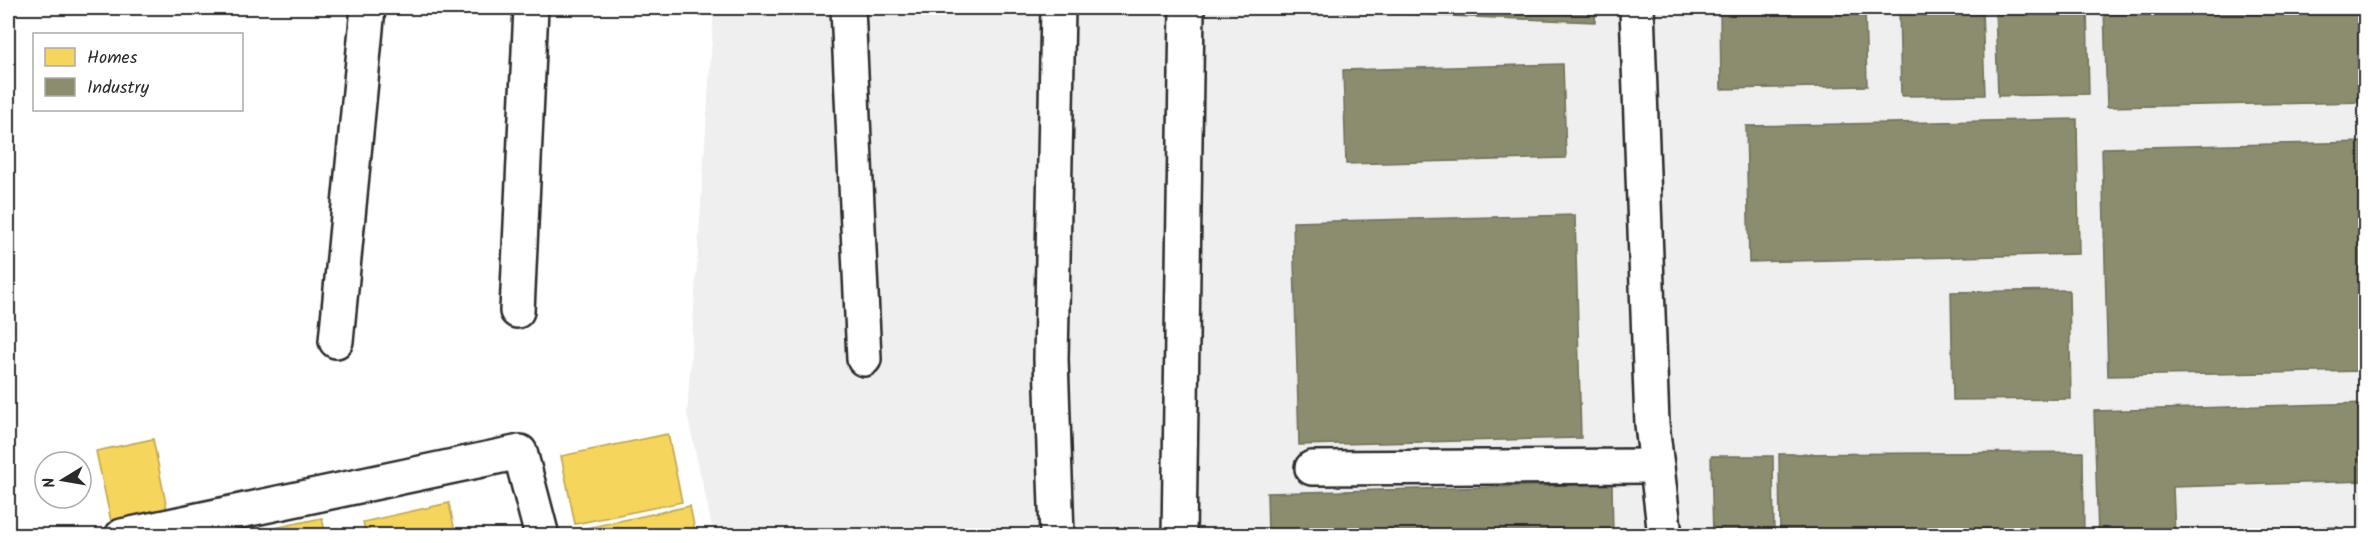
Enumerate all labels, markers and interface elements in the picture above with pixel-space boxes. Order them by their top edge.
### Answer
legend [33,33,243,111]
text: Homes [87,44,138,73]
text: Industry [87,74,149,103]
north arrow [33,450,93,510]
text: N [37,475,63,490]

